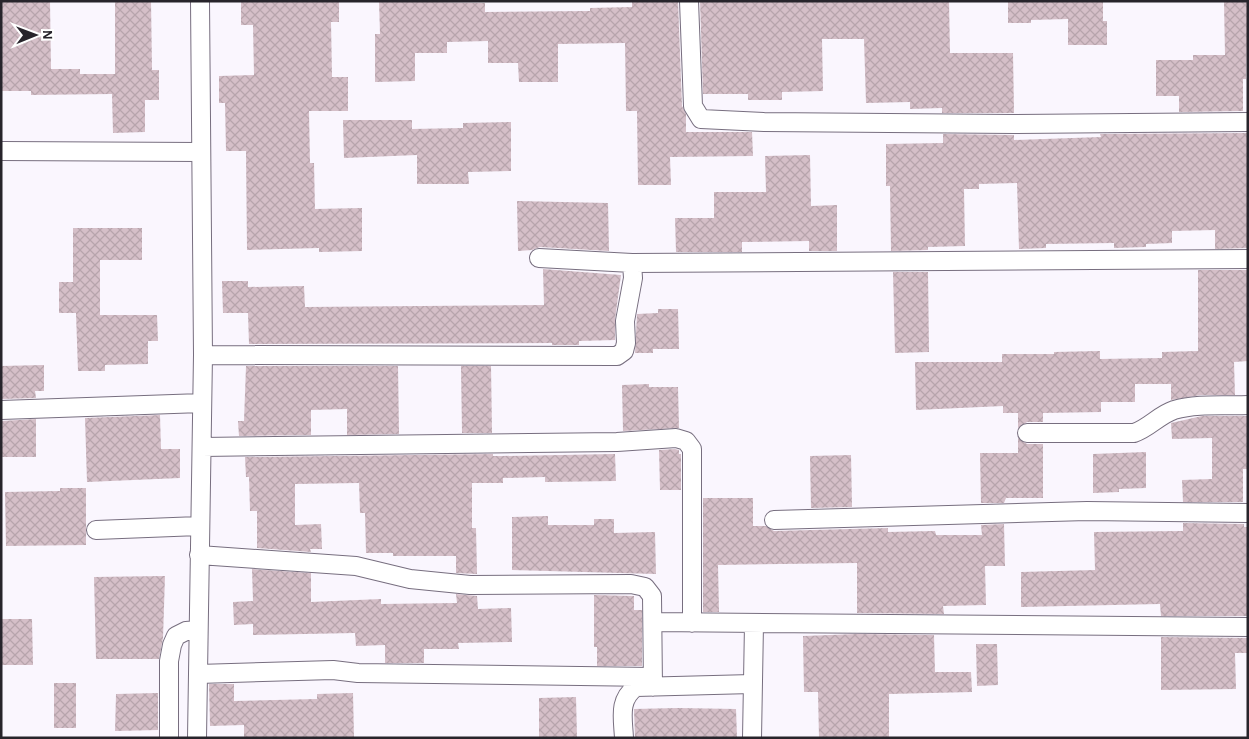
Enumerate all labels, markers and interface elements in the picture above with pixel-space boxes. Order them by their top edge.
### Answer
north arrow [10,10,60,60]
text: N [40,30,54,40]

